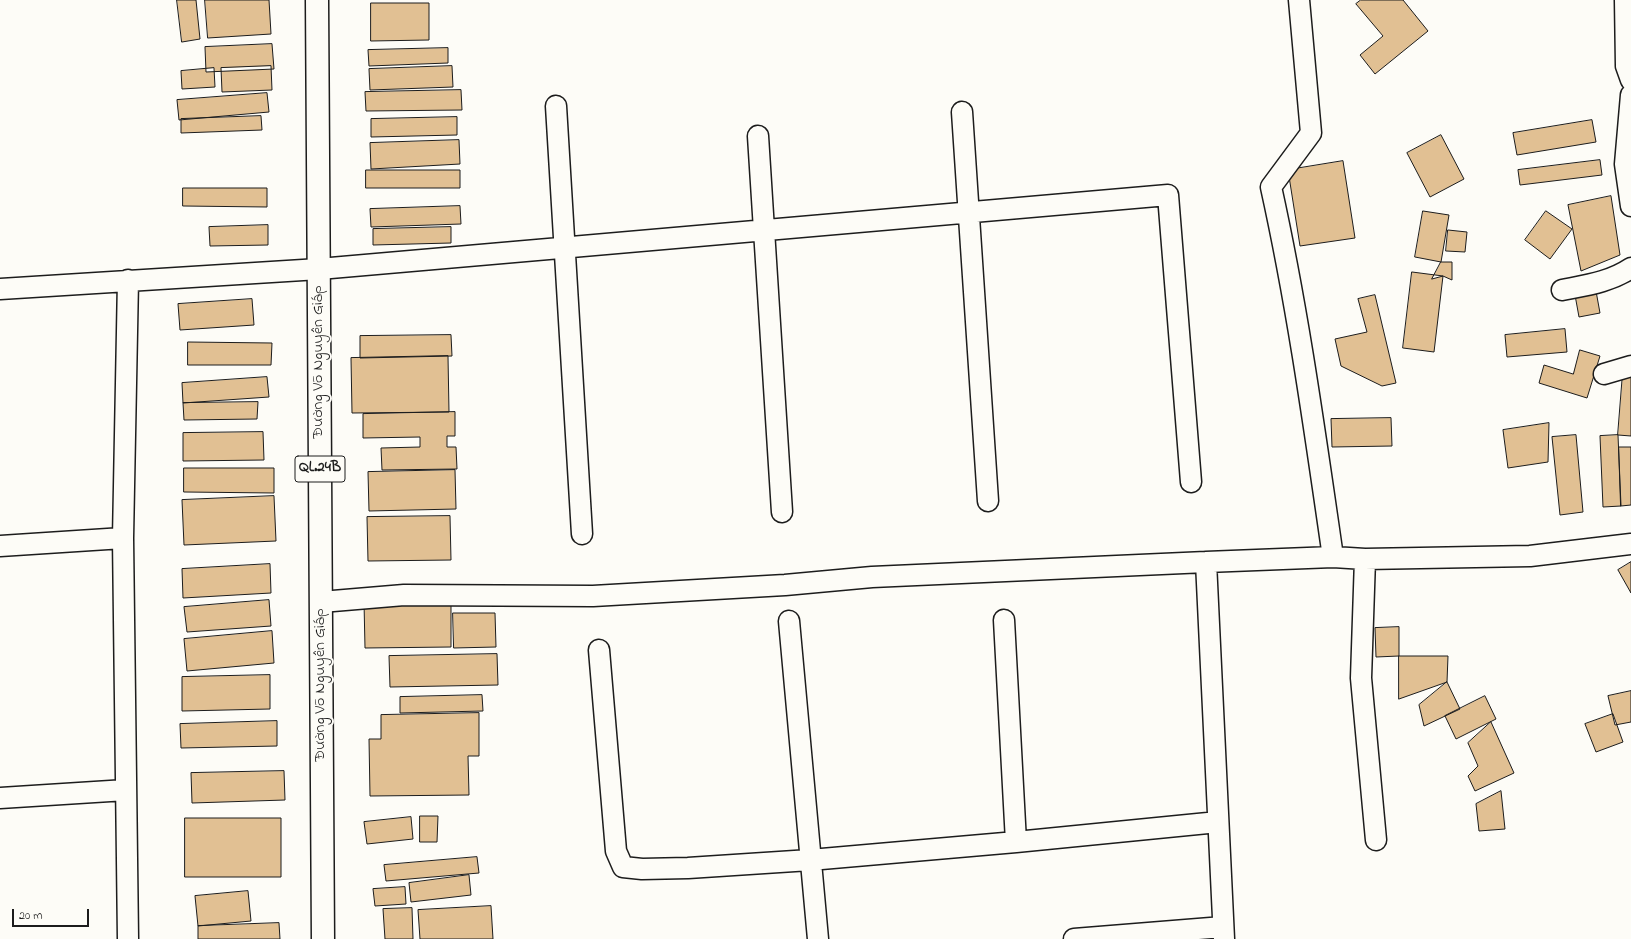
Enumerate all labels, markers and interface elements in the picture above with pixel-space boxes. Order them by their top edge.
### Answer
street label: Đường Võ Nguyên Giáp [309,285,329,439]
road number: QL.24B [295,456,345,482]
street label: Đường Võ Nguyên Giáp [311,608,331,762]
scale bar [14,901,91,927]
text: 20 m [19,907,42,925]

